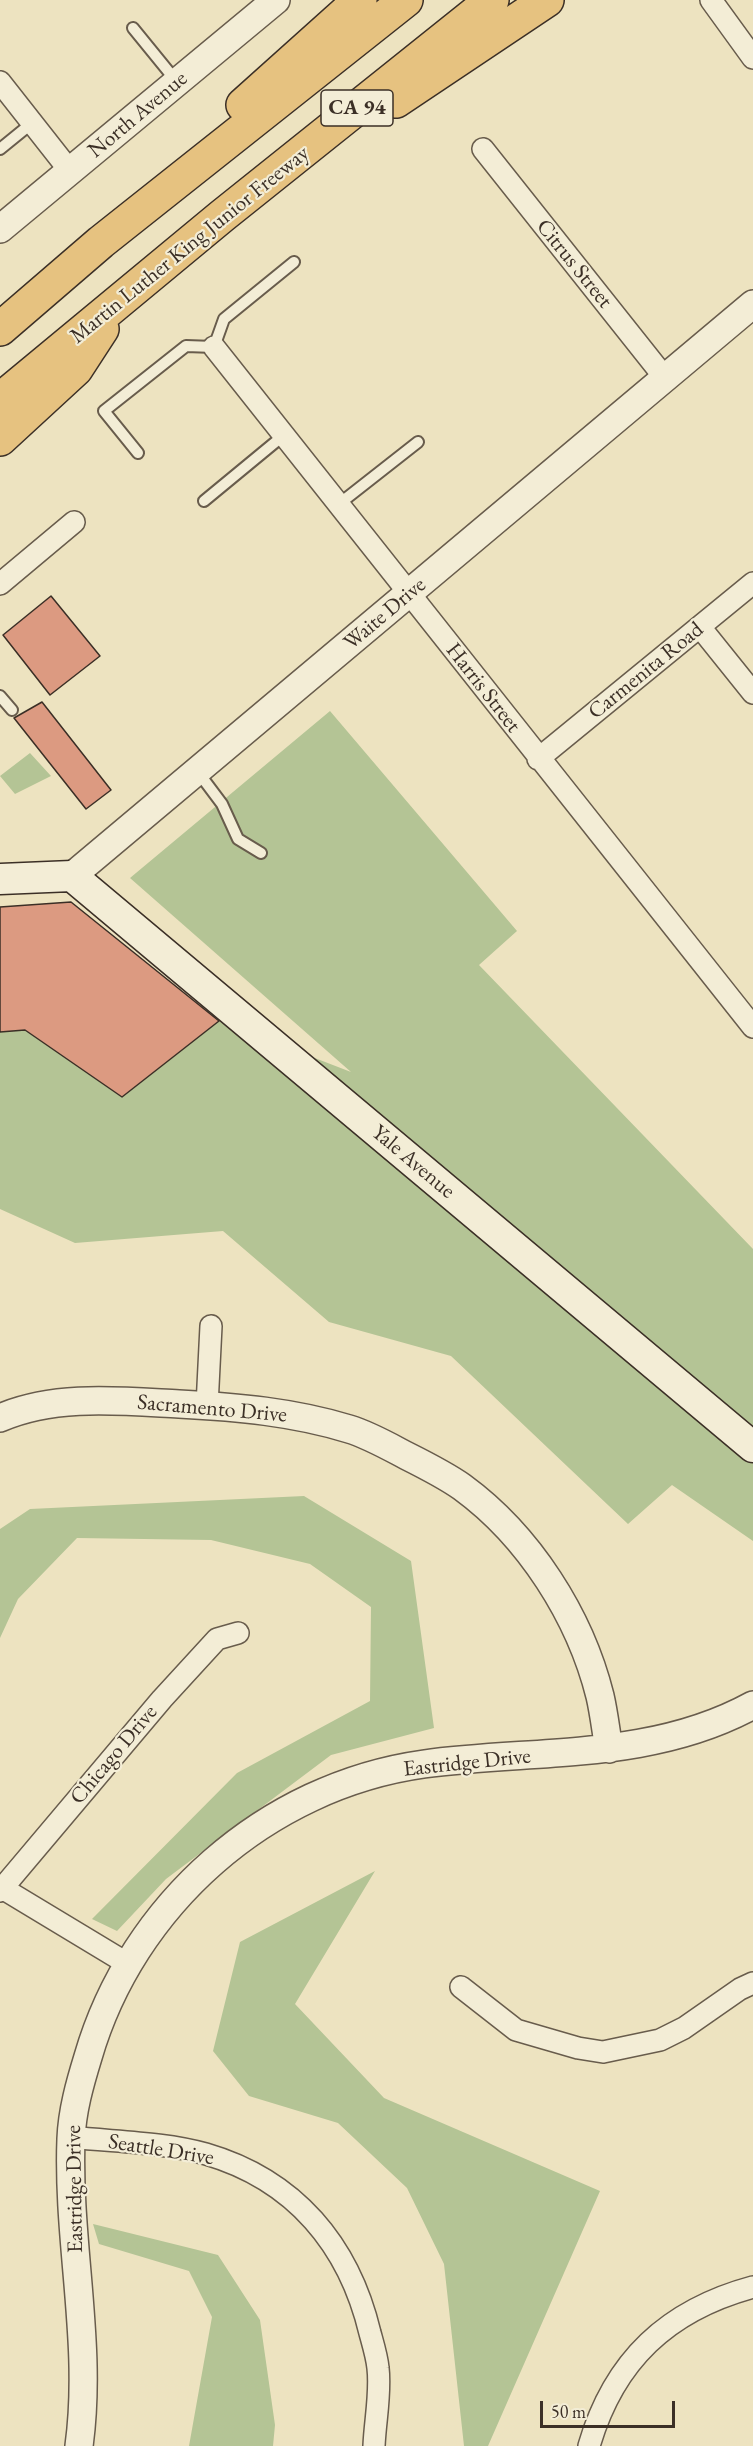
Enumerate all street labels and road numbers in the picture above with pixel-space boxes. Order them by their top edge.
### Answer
street label: North Avenue [83,66,193,164]
road number: CA 94 [321,90,393,126]
street label: Martin Luther King Junior Freeway [65,140,315,350]
street label: Citrus Street [530,214,618,314]
street label: Waite Drive [339,572,431,656]
street label: Carmenita Road [583,617,709,725]
street label: Harris Street [440,638,526,738]
street label: Yale Avenue [366,1120,460,1204]
street label: Sacramento Drive [136,1389,288,1429]
street label: Chicago Drive [65,1700,163,1810]
street label: Eastridge Drive [402,1743,532,1783]
street label: Eastridge Drive [61,2125,89,2253]
street label: Seattle Drive [106,2129,216,2171]

